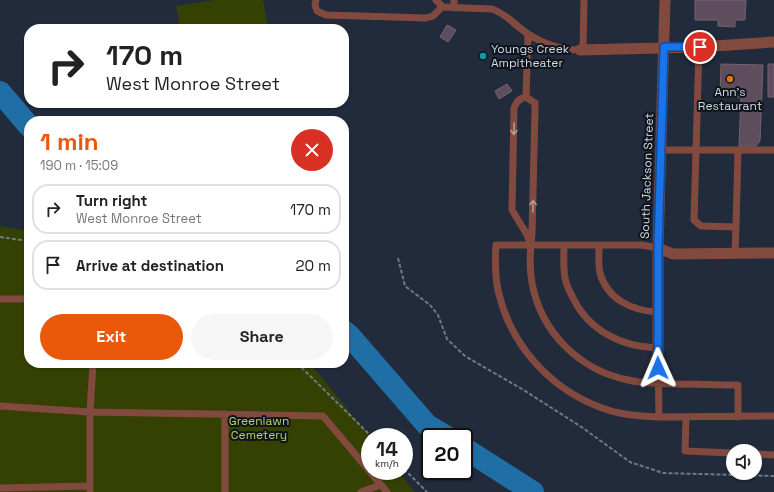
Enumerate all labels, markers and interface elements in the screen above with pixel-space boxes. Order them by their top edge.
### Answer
pin [683,30,717,64]
icon: arrive [689,36,711,58]
text: 170 m [106,37,183,73]
icon: right [40,40,92,92]
place label: Youngs Creek Ampitheater [491,41,570,71]
marker: Youngs Creek Ampitheater [478,51,488,61]
text: West Monroe Street [106,72,280,95]
marker: Ann's Restaurant [725,74,735,84]
place label: Ann's Restaurant [698,84,762,114]
street label: South Jackson Street [637,113,657,239]
one-way arrow [510,122,518,135]
text: 1 min [40,126,99,157]
button: close [291,129,333,171]
text: 190 m · 15:09 [40,157,118,174]
text: Turn right [76,191,147,210]
icon: right [42,198,64,220]
text: 170 m [290,200,331,219]
one-way arrow [529,200,537,213]
text: West Monroe Street [76,210,202,227]
icon: arrive [42,254,64,276]
text: Arrive at destination [76,256,224,275]
text: 20 m [296,256,331,275]
button: Exit [40,314,183,360]
button: Share [191,314,333,360]
position arrow [637,347,679,389]
park label: Greenlawn Cemetery [229,413,289,443]
speed limit sign: 20 [421,428,473,480]
text: 14 [376,436,398,462]
map controls [726,444,762,480]
button: sound [726,444,762,480]
text: km/h [375,457,399,470]

